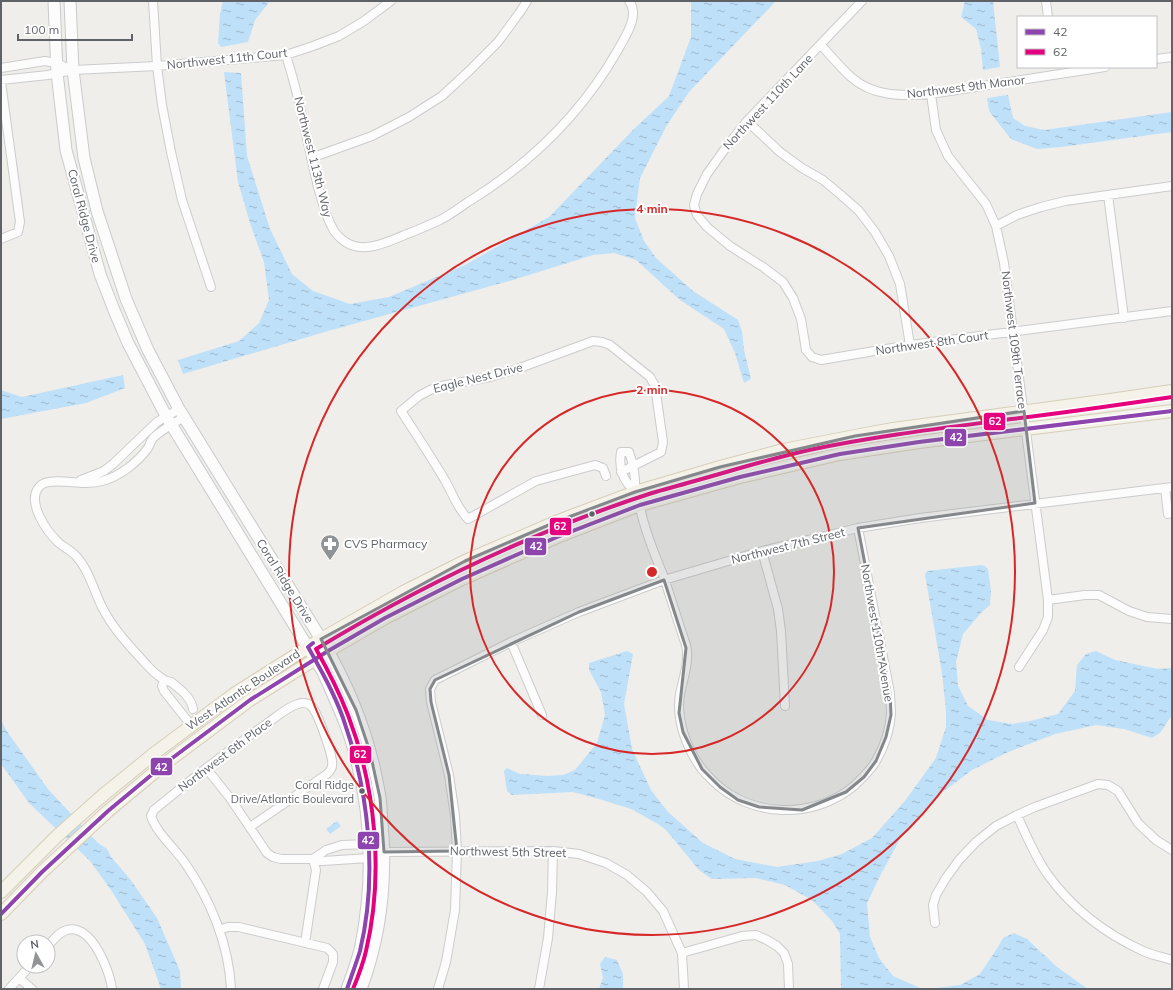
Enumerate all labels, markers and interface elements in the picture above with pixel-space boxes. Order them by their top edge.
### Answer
scale bar [18,16,132,42]
legend [1017,16,1157,68]
text: 100 m [24,22,59,37]
text: 42 [1053,24,1067,39]
text: 62 [1053,44,1067,59]
street label: Northwest 11th Court [166,45,288,72]
street label: Northwest 110th Lane [720,51,816,152]
street label: Northwest 9th Manor [906,72,1027,101]
street label: Northwest 113th Way [291,95,336,219]
street label: Coral Ridge Drive [65,167,104,264]
text: 4 min [636,201,668,216]
street label: Northwest 109th Terrace [999,270,1030,410]
street label: Northwest 8th Court [875,327,989,358]
street label: Eagle Nest Drive [432,359,524,396]
text: 2 min [636,382,668,397]
line badge: 62 [983,412,1006,431]
text: 62 [988,414,1002,428]
line badge: 42 [944,428,967,447]
text: 42 [949,430,963,444]
unlabelled marker [587,509,597,519]
line badge: 62 [549,517,572,536]
text: 62 [553,519,567,533]
street label: Northwest 7th Street [730,524,846,567]
pharmacy icon: CVS Pharmacy [319,533,341,561]
street label: Coral Ridge Drive [254,536,317,626]
place label: CVS Pharmacy [344,536,428,551]
line badge: 42 [524,537,547,556]
text: 42 [529,539,543,553]
street label: Northwest 110th Avenue [858,563,897,703]
centre of rings [645,565,659,579]
street label: West Atlantic Boulevard [183,646,303,733]
street label: Northwest 6th Place [175,714,275,795]
line badge: 62 [349,745,372,764]
text: 62 [353,747,367,761]
line badge: 42 [150,757,173,776]
text: 42 [154,760,168,774]
place label: Coral Ridge Drive/Atlantic Boulevard [231,778,354,806]
marker: Coral Ridge Drive/Atlantic Boulevard [357,786,367,796]
line badge: 42 [357,831,380,850]
text: 42 [361,833,375,847]
street label: Northwest 5th Street [450,843,566,860]
north arrow [16,934,56,974]
text: N [30,937,40,952]

